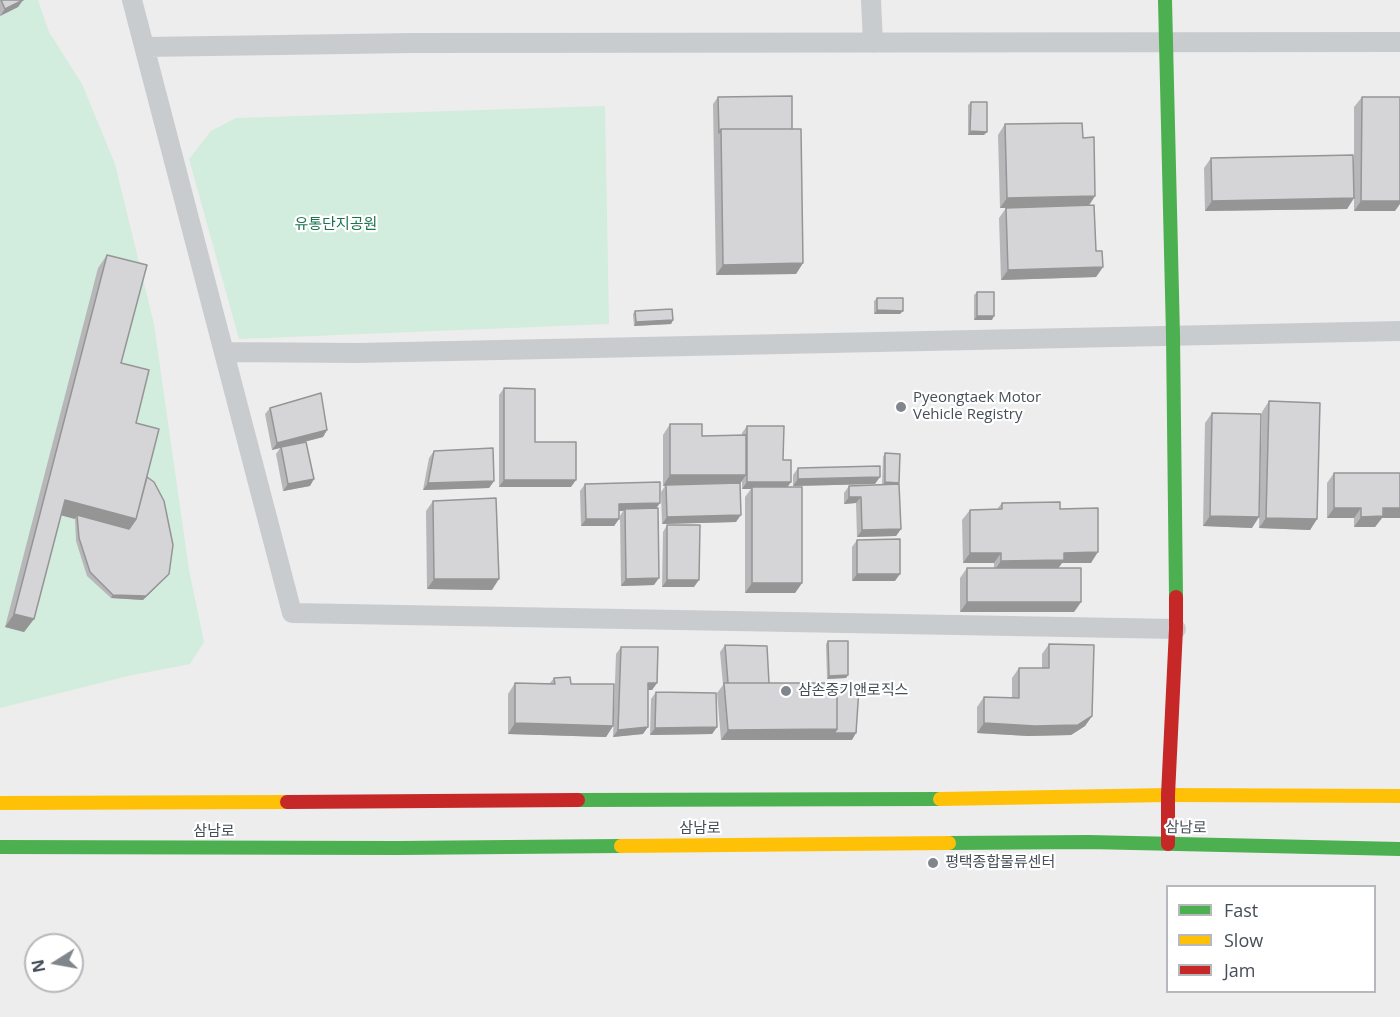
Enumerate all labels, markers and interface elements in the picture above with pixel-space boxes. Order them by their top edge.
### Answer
park label: 유통단지공원 [295,216,377,234]
place label: Pyeongtaek Motor Vehicle Registry [913,389,1041,424]
marker: Pyeongtaek Motor Vehicle Registry [894,400,908,414]
place label: 삼손중기앤로직스 [798,682,908,700]
marker: 삼손중기앤로직스 [779,684,793,698]
street label: 삼남로 [1165,819,1207,837]
street label: 삼남로 [679,820,721,838]
street label: 삼남로 [193,823,235,841]
place label: 평택종합물류센터 [945,854,1055,872]
marker: 평택종합물류센터 [926,856,940,870]
legend [1166,885,1376,993]
text: Fast [1224,898,1258,922]
text: Slow [1224,928,1263,952]
north arrow [24,933,84,993]
text: N [26,958,50,975]
text: Jam [1224,958,1256,982]

